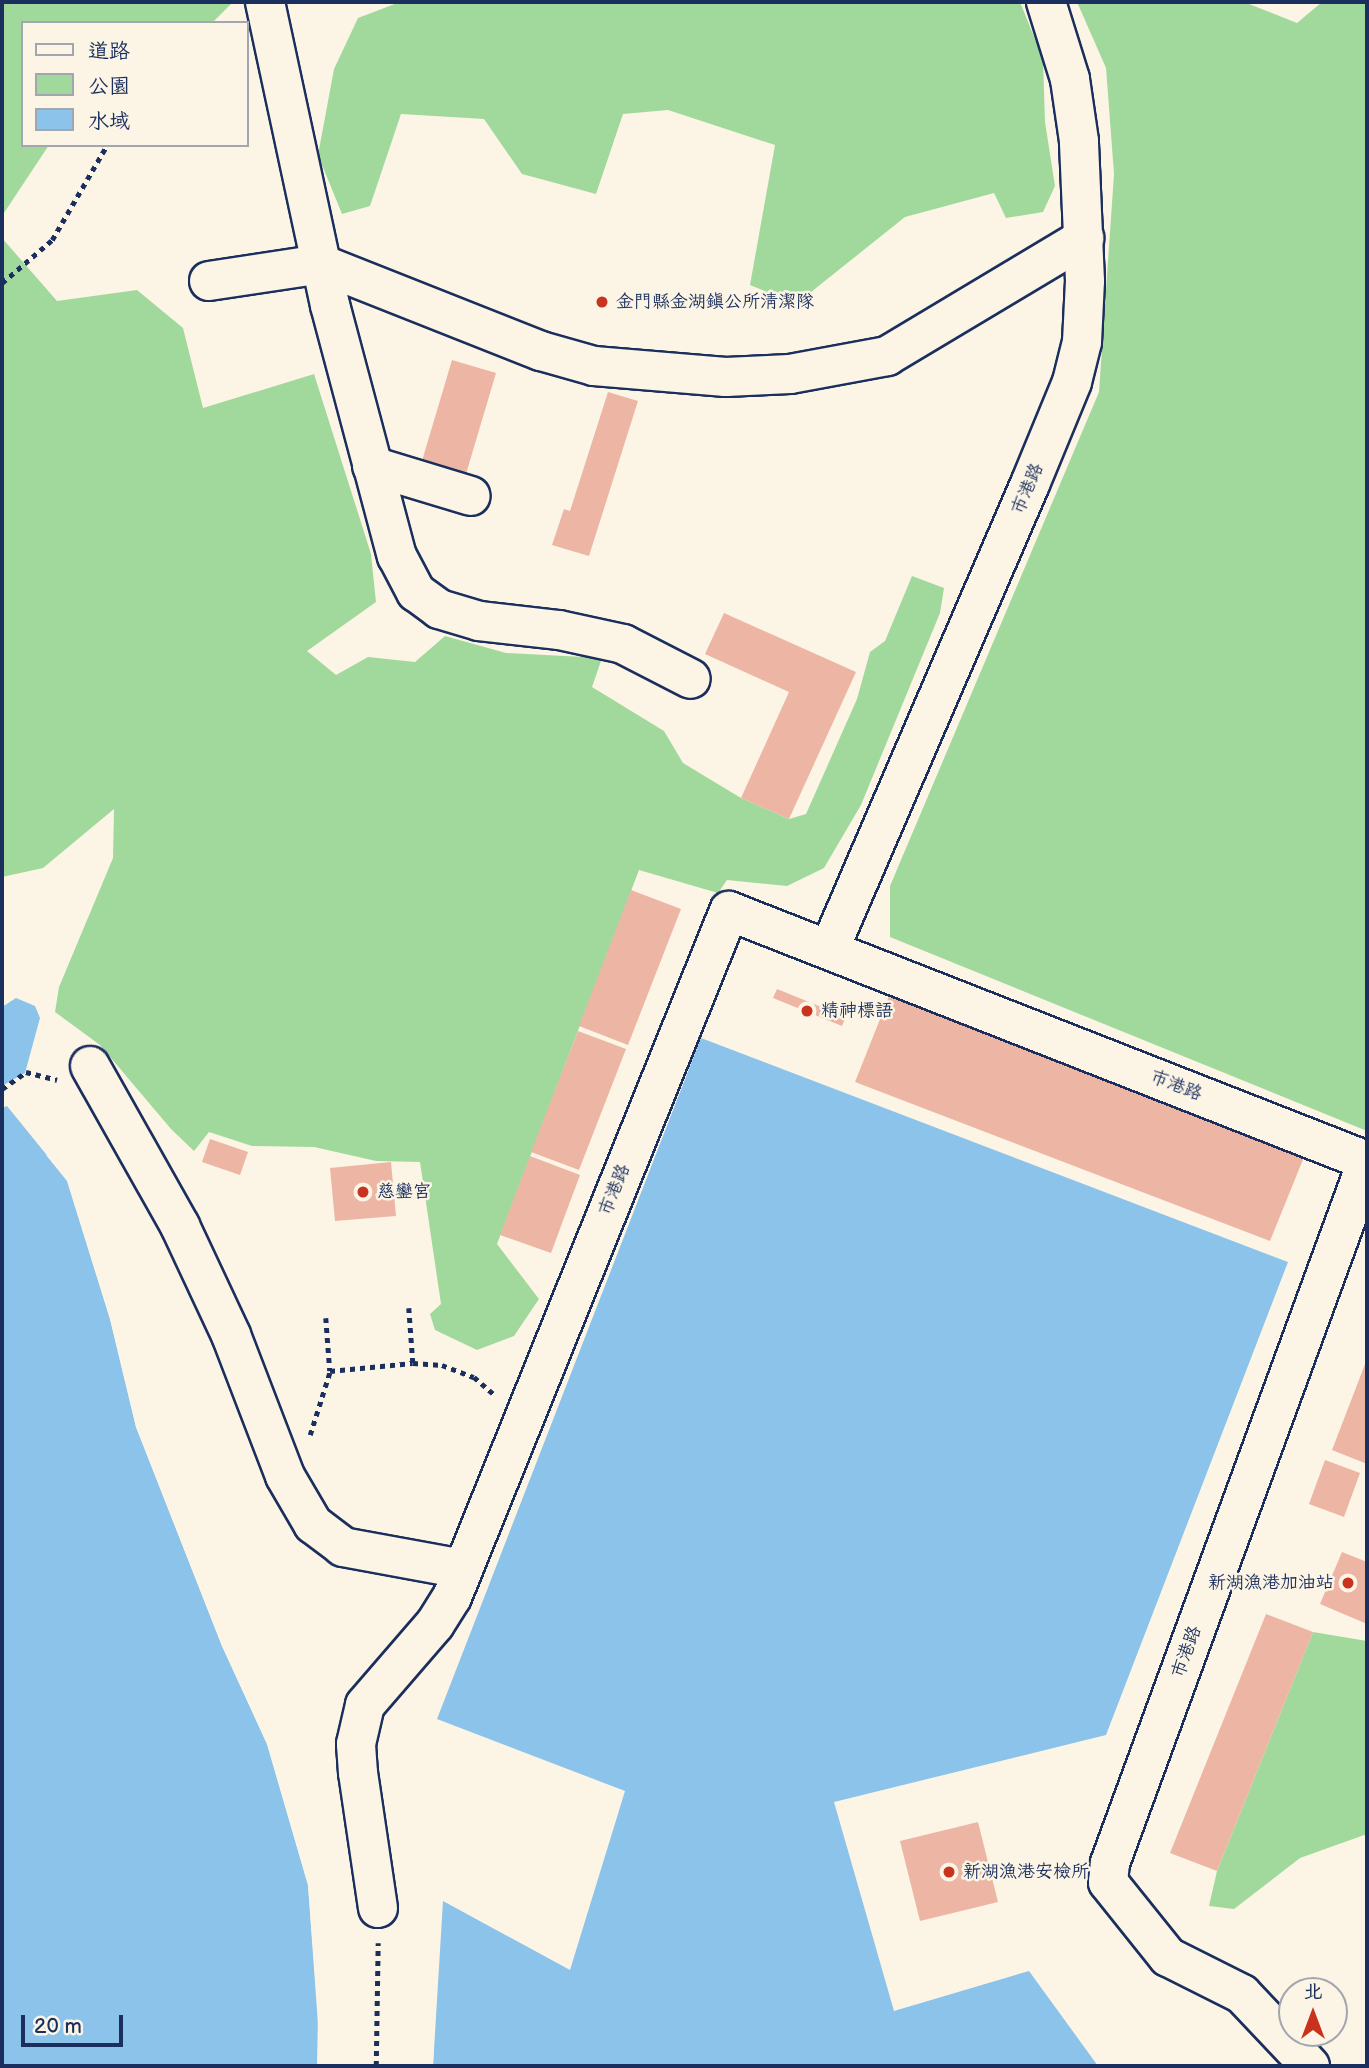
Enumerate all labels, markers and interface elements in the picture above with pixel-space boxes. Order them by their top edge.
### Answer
legend [21,21,248,147]
text: 道路 [88,39,130,64]
text: 公園 [88,74,130,99]
text: 水域 [88,109,130,134]
place label: 金門縣金湖鎮公所清潔隊 [616,291,814,313]
marker: 金門縣金湖鎮公所清潔隊 [594,294,610,310]
street label: 市港路 [1008,460,1048,518]
place label: 精神標語 [821,1000,893,1022]
marker: 精神標語 [799,1003,815,1019]
street label: 市港路 [1147,1066,1205,1106]
street label: 市港路 [595,1161,635,1219]
place label: 慈鑾宮 [377,1181,431,1203]
marker: 慈鑾宮 [355,1184,371,1200]
place label: 新湖漁港加油站 [1208,1572,1334,1594]
marker: 新湖漁港加油站 [1340,1575,1356,1591]
street label: 市港路 [1168,1623,1206,1681]
place label: 新湖漁港安檢所 [963,1861,1089,1883]
marker: 新湖漁港安檢所 [941,1864,957,1880]
north arrow [1278,1977,1348,2047]
text: 北 [1303,1981,1323,2004]
scale bar [24,2002,126,2046]
text: 20 m [34,2014,82,2039]

